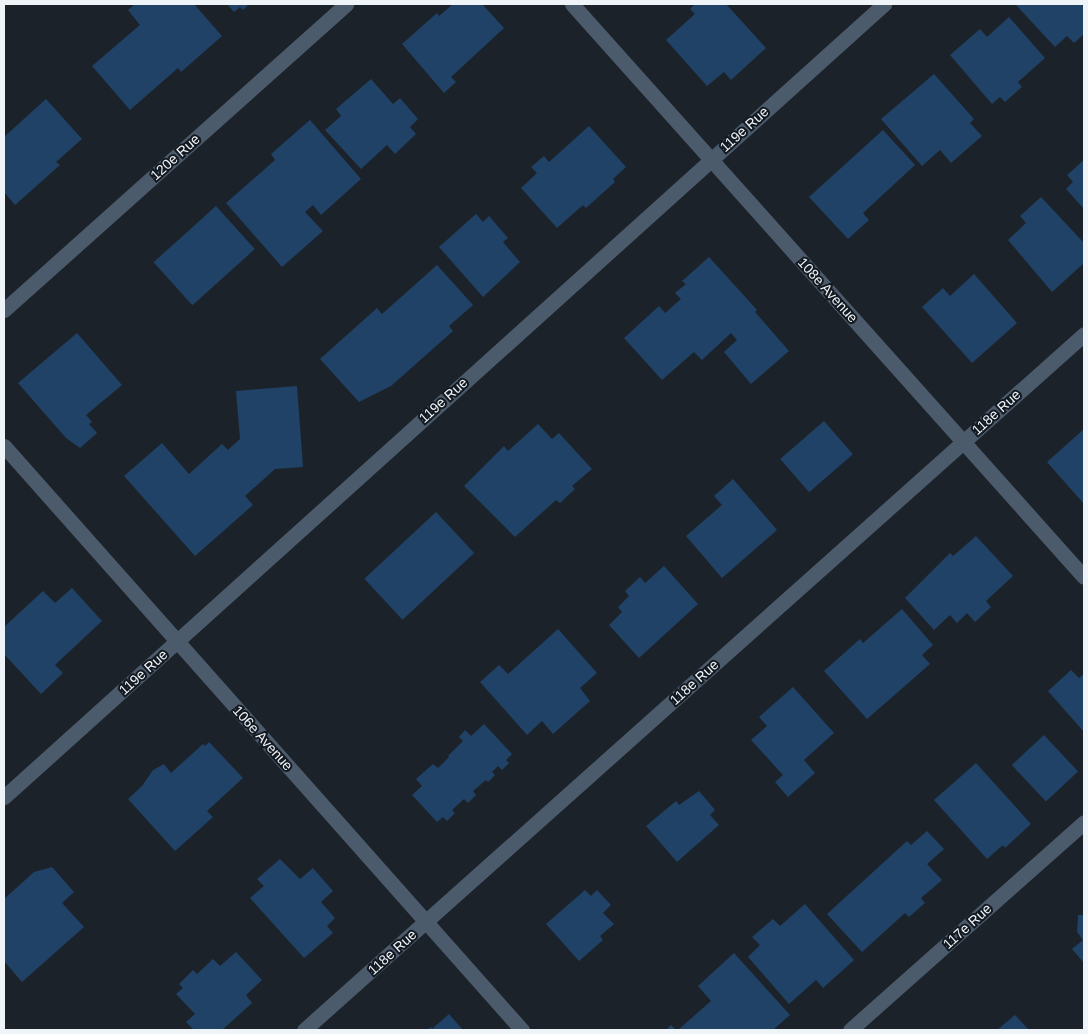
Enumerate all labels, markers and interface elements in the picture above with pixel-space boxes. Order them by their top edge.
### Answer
street label: 119e Rue [716,103,772,155]
street label: 120e Rue [147,130,203,184]
street label: 108e Avenue [794,254,862,326]
street label: 119e Rue [415,374,471,426]
street label: 118e Rue [968,386,1024,438]
street label: 119e Rue [115,646,171,698]
street label: 118e Rue [666,656,722,708]
street label: 106e Avenue [229,702,297,774]
street label: 117e Rue [939,900,995,952]
street label: 118e Rue [364,926,420,978]

